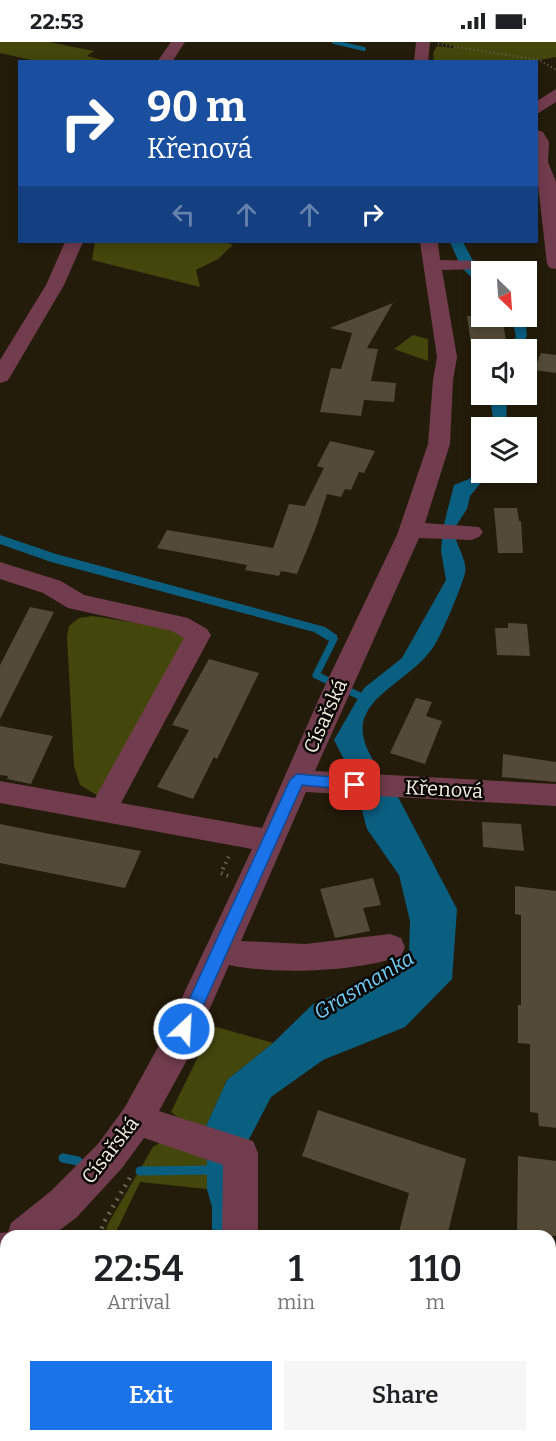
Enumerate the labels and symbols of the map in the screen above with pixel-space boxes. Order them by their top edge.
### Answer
north arrow [471,261,537,327]
street label: Císařská [298,675,352,757]
pin [329,759,380,810]
street label: Křenová [404,775,484,803]
water label: Grasmanka [309,945,419,1025]
position arrow [152,997,216,1061]
street label: Císařská [76,1112,144,1188]

